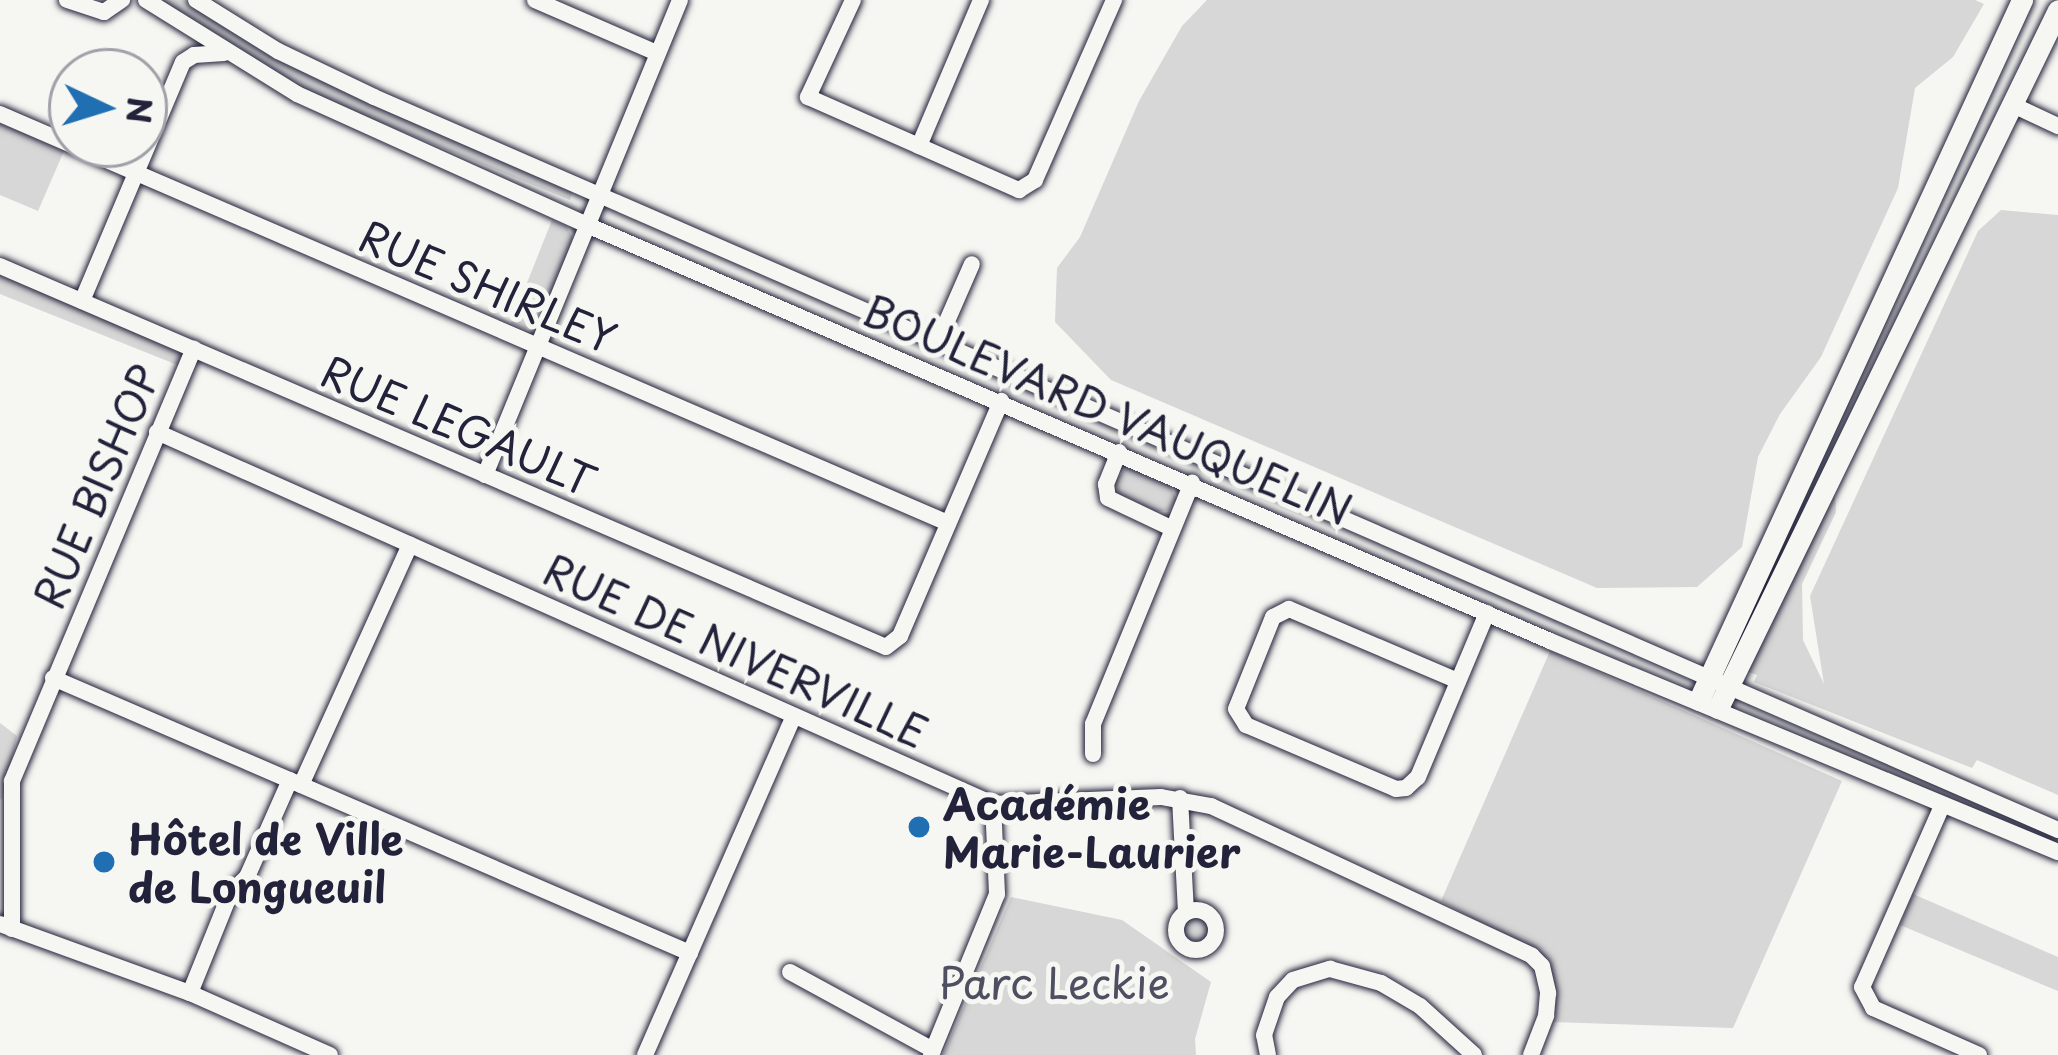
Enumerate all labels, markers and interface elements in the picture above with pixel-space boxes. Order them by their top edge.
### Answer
north arrow [48,48,168,168]
text: N [115,96,167,125]
street label: RUE SHIRLEY [350,208,626,364]
street label: BOULEVARD VAUQUELIN [856,283,1360,535]
street label: RUE LEGAULT [313,344,605,506]
street label: RUE BISHOP [21,355,171,617]
street label: RUE DE NIVERVILLE [534,542,938,758]
place label: Académie Marie-Laurier [943,778,1240,876]
place label: Hôtel de Ville de Longueuil [128,813,407,912]
marker: Académie Marie-Laurier [906,814,932,840]
marker: Hôtel de Ville de Longueuil [91,849,117,875]
park label: Parc Leckie [940,957,1168,1007]

